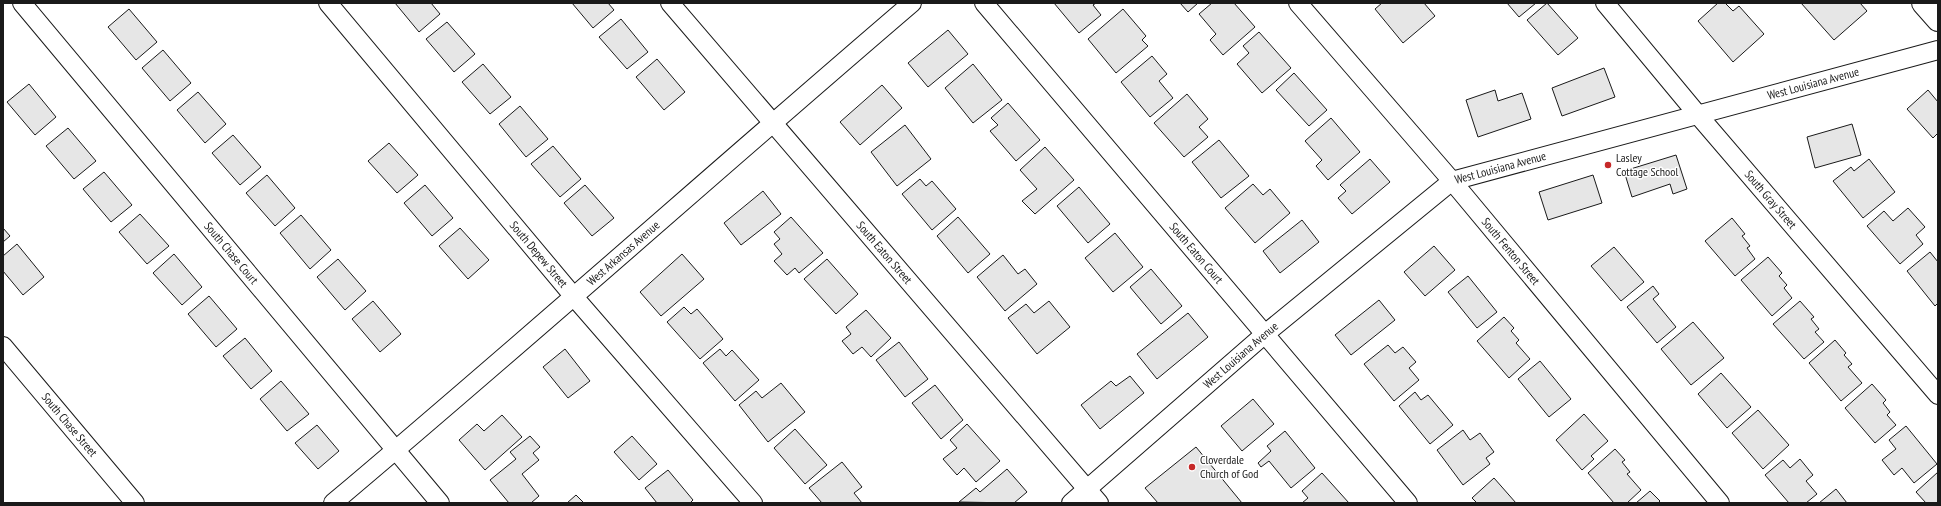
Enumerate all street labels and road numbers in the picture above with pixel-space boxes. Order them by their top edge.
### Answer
street label: West Louisiana Avenue [1766,64,1861,103]
street label: West Louisiana Avenue [1453,148,1548,187]
street label: South Gray Street [1742,167,1801,232]
street label: South Fenton Street [1479,214,1544,288]
street label: West Arkansas Avenue [584,217,663,289]
street label: South Depew Street [507,218,572,291]
street label: South Eaton Street [854,218,916,287]
street label: South Chase Court [201,219,262,287]
street label: South Eaton Court [1166,219,1227,287]
street label: West Louisiana Avenue [1200,318,1281,391]
street label: South Chase Street [39,390,101,460]

